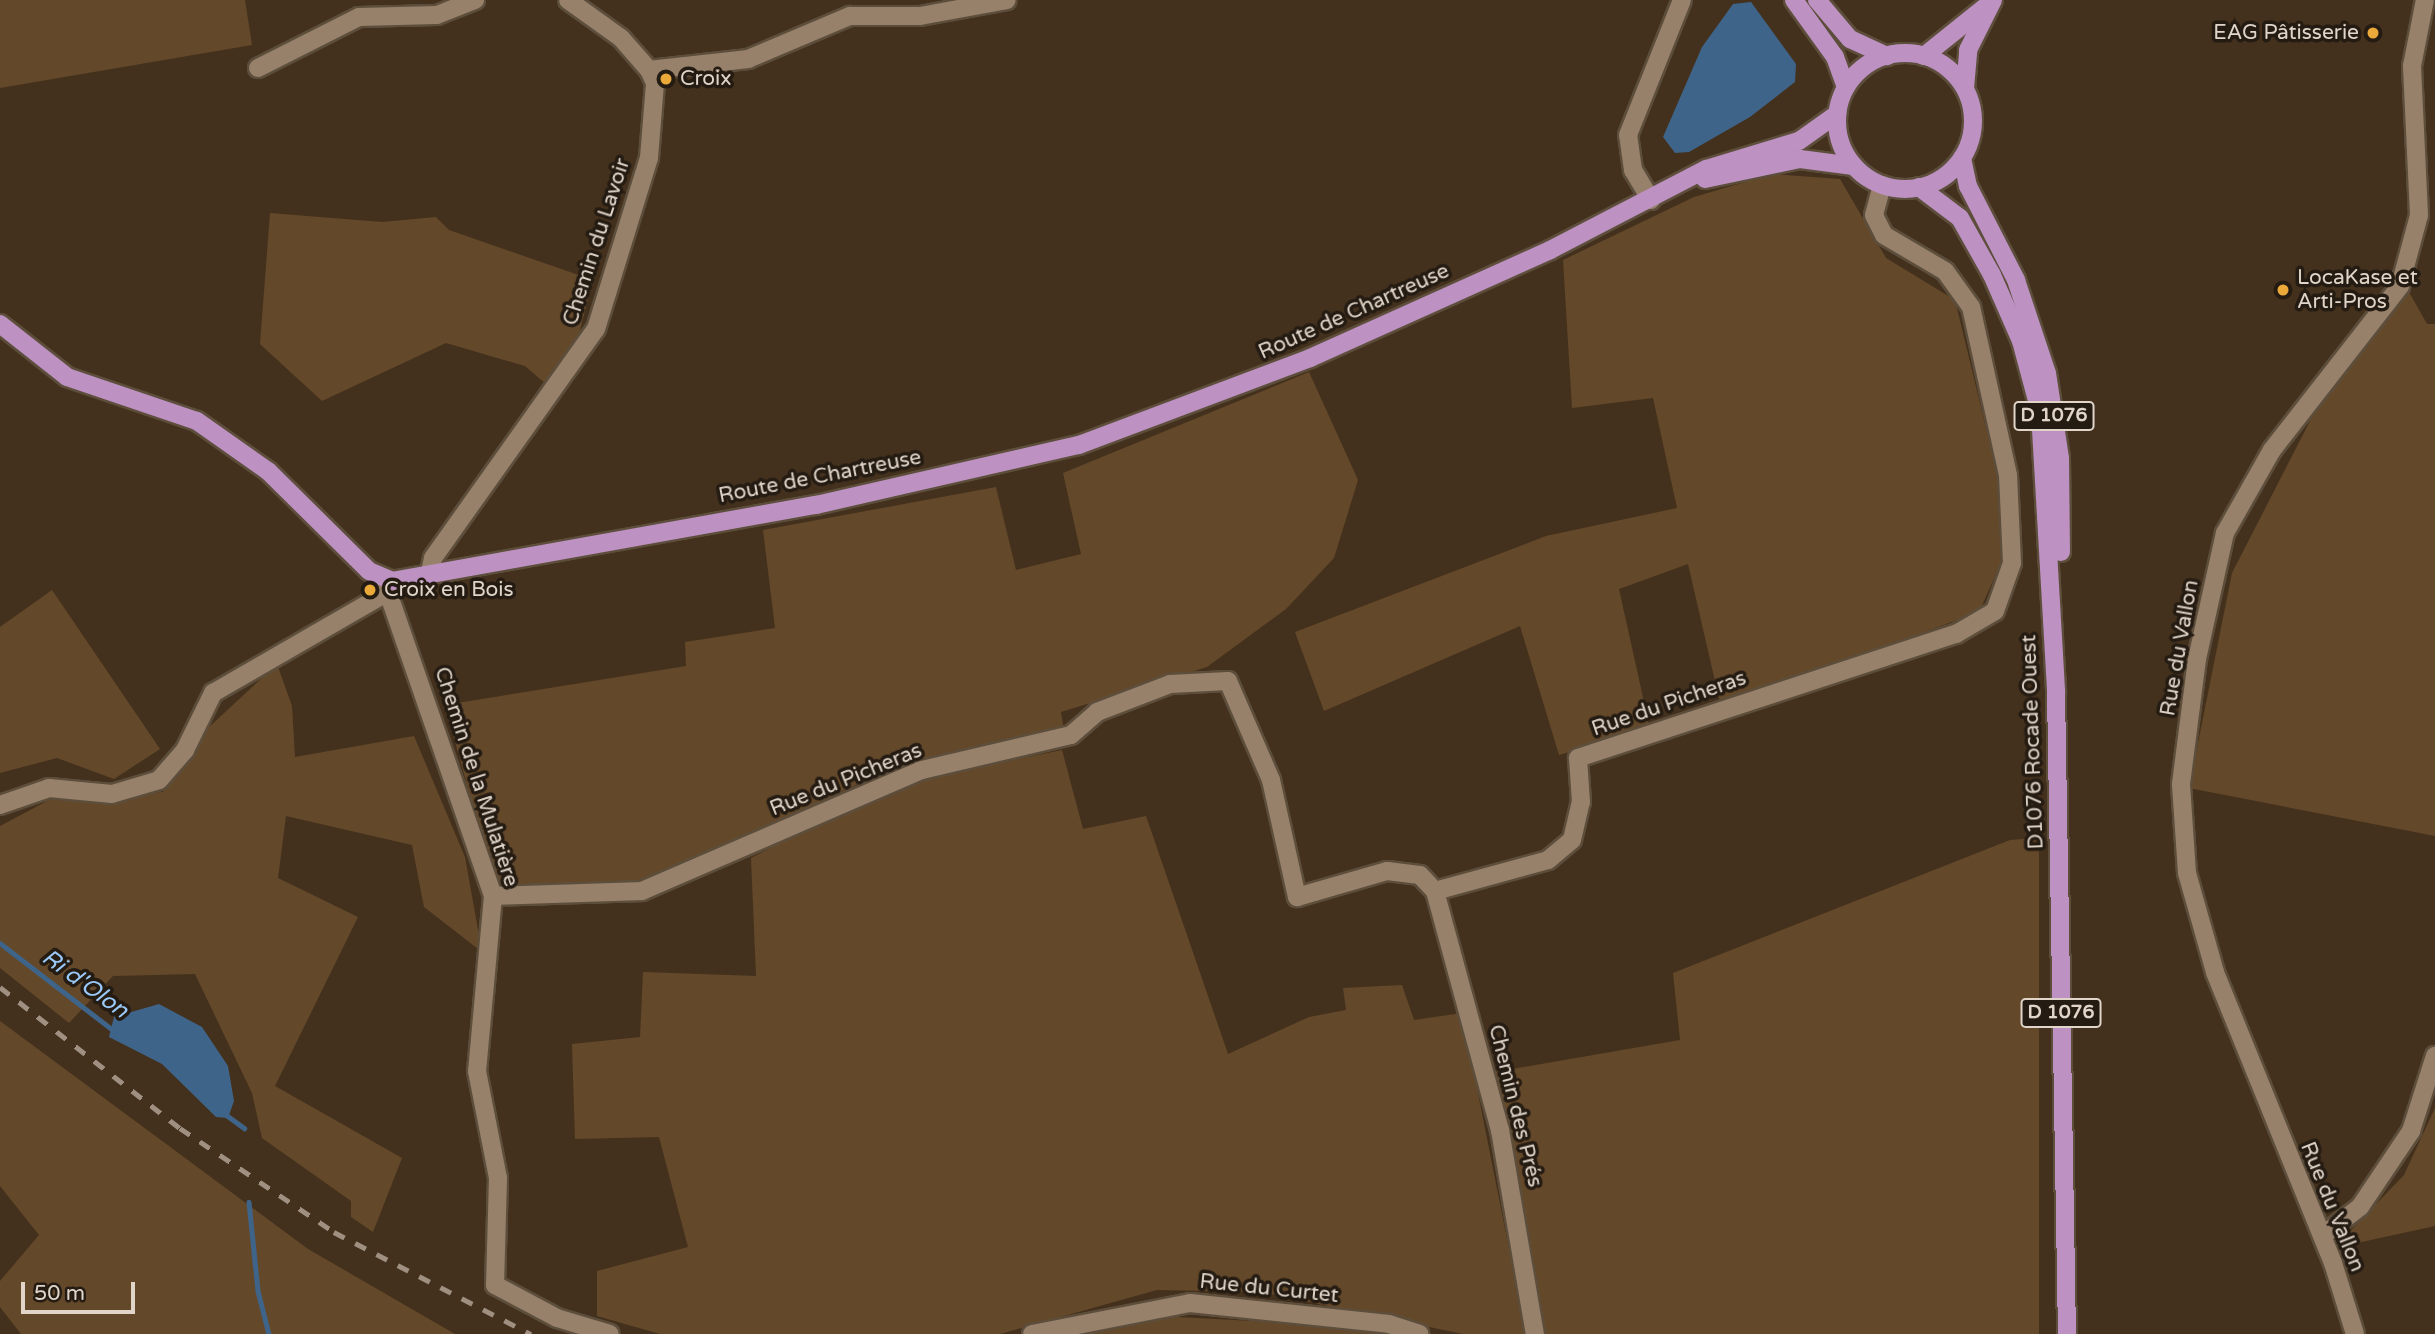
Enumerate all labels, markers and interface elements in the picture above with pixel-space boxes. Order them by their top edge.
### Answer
place label: EAG Pâtisserie [2213,20,2359,46]
marker: EAG Pâtisserie [2365,25,2381,41]
place label: Croix [680,66,732,92]
marker: Croix [658,71,674,87]
street label: Chemin du Lavoir [558,155,636,329]
street label: Route de Chartreuse [1255,259,1453,365]
place label: LocaKase et Arti-Pros [2297,265,2418,315]
marker: LocaKase et Arti-Pros [2275,282,2291,298]
road number: D 1076 [2012,400,2096,432]
street label: Route de Chartreuse [717,445,923,509]
place label: Croix en Bois [384,577,514,603]
street label: Rue du Vallon [2156,578,2204,718]
marker: Croix en Bois [362,582,378,598]
street label: D1076 Rocade Ouest [2017,634,2049,850]
street label: Chemin de la Mulatière [429,664,523,890]
street label: Rue du Picheras [1589,666,1749,742]
street label: Rue du Picheras [766,738,926,822]
water label: Ri d'Olon [36,943,134,1025]
road number: D 1076 [2019,998,2103,1028]
street label: Chemin des Prés [1483,1022,1547,1190]
street label: Rue du Vallon [2295,1138,2369,1276]
scale bar [24,1268,138,1312]
street label: Rue du Curtet [1198,1269,1340,1309]
text: 50 m [34,1281,85,1306]

